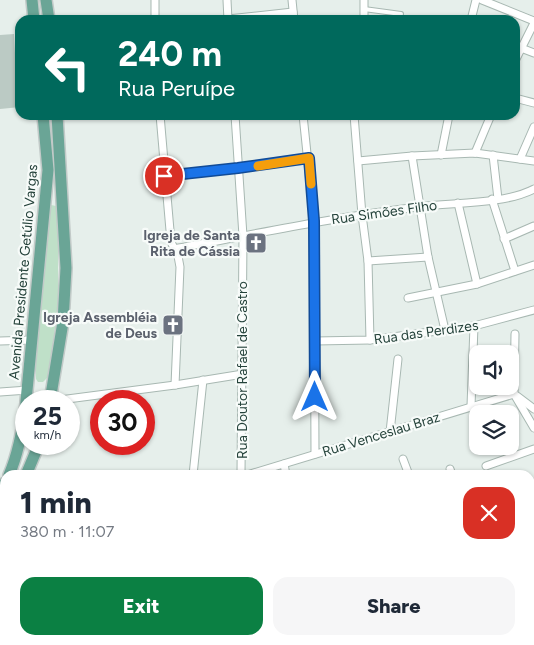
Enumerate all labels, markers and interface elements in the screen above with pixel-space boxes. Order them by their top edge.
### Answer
text: 240 m [118,33,222,75]
icon: left [35,35,100,100]
text: Rua Peruípe [118,75,235,102]
pin [143,155,185,197]
icon: arrive [150,162,178,190]
street label: Avenida Presidente Getúlio Vargas [6,164,41,381]
street label: Rua Simões Filho [330,197,438,228]
place label: Igreja de Santa Rita de Cássia [143,227,240,260]
church icon: Igreja de Santa Rita de Cássia [244,231,268,255]
street label: Rua Doutor Rafael de Castro [234,281,251,459]
place label: Igreja Assembléia de Deus [43,309,157,342]
church icon: Igreja Assembléia de Deus [161,313,185,337]
street label: Rua das Perdizes [373,317,479,348]
map controls [469,345,519,455]
button: sound [469,345,519,395]
position arrow [288,370,340,422]
speed limit sign: 30 [90,390,155,455]
text: 25 [33,401,62,431]
button: layers [469,405,519,455]
street label: Rua Venceslau Braz [320,408,442,460]
text: km/h [34,428,61,442]
text: 1 min [20,484,92,521]
button: close [463,487,515,539]
text: 380 m · 11:07 [20,522,114,541]
button: Exit [20,577,263,635]
button: Share [273,577,515,635]

